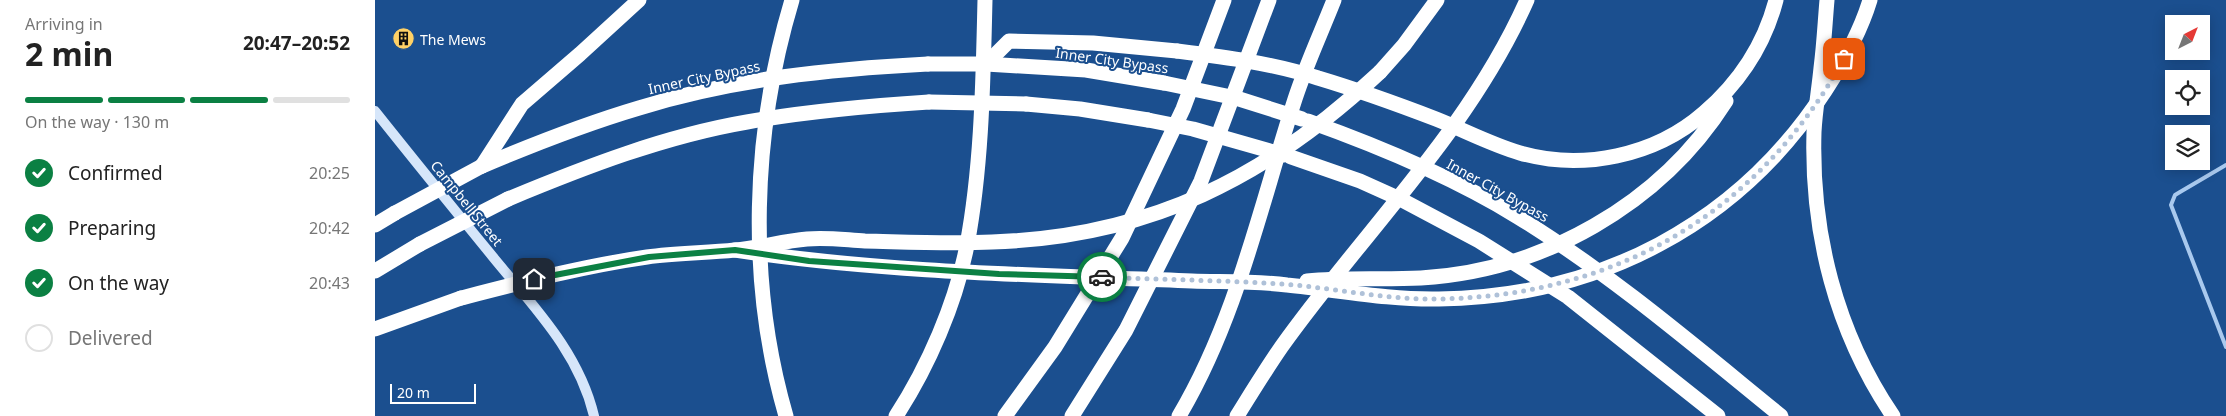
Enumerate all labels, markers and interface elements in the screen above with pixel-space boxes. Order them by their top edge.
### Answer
text: Arriving in [25,13,103,35]
north arrow [2165,15,2210,60]
map controls [2165,15,2210,170]
building icon: The Mews [392,27,416,51]
text: 20:47–20:52 [243,30,350,56]
place label: The Mews [420,30,486,49]
text: 2 min [25,32,113,75]
pin [1823,38,1865,80]
street label: Inner City Bypass [1054,43,1170,77]
icon: bag [1830,45,1858,73]
street label: Inner City Bypass [646,56,762,98]
button: locate [2165,70,2210,115]
text: On the way · 130 m [25,111,169,133]
button: layers [2165,125,2210,170]
street label: Inner City Bypass [1444,154,1553,226]
street label: Campbell Street [427,156,507,250]
icon: check [25,159,53,187]
text: Confirmed [68,160,163,186]
text: 20:25 [309,162,350,184]
icon: check [25,214,53,242]
text: Preparing [68,215,156,241]
text: 20:42 [309,217,350,239]
courier [1077,252,1127,302]
pin [513,258,555,300]
icon: car [1088,263,1116,291]
icon: home [520,265,548,293]
icon: check [25,269,53,297]
text: On the way [68,270,169,296]
text: 20:43 [309,272,350,294]
text: Delivered [68,325,153,351]
scale bar [390,381,476,404]
text: 20 m [397,383,430,402]

